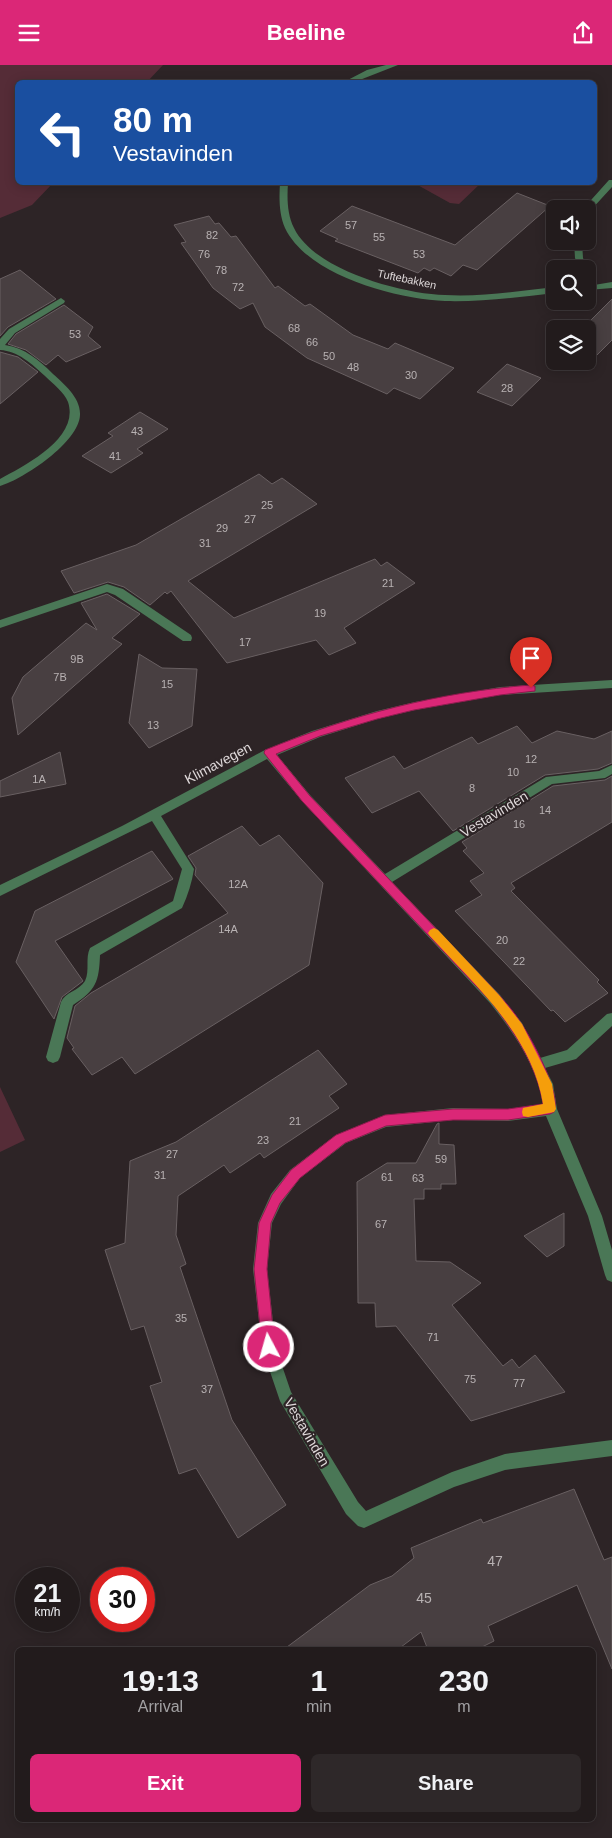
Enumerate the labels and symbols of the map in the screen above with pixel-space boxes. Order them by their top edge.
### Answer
house number: 57 [345,219,357,231]
house number: 82 [206,229,218,241]
house number: 55 [373,231,385,243]
house number: 76 [198,248,210,260]
house number: 53 [413,248,425,260]
house number: 78 [215,264,227,276]
street label: Tuftebakken [376,267,438,291]
house number: 72 [232,281,244,293]
house number: 68 [288,322,300,334]
house number: 53 [69,328,81,340]
house number: 66 [306,336,318,348]
house number: 50 [323,350,335,362]
house number: 48 [347,361,359,373]
house number: 30 [405,369,417,381]
house number: 28 [501,382,513,394]
house number: 43 [131,425,143,437]
house number: 41 [109,450,121,462]
house number: 25 [261,499,273,511]
house number: 27 [244,513,256,525]
house number: 29 [216,522,228,534]
house number: 31 [199,537,211,549]
house number: 21 [382,577,394,589]
house number: 19 [314,607,326,619]
house number: 17 [239,636,251,648]
pin [510,637,552,688]
house number: 9B [70,653,84,665]
house number: 7B [53,671,67,683]
house number: 15 [161,678,173,690]
house number: 13 [147,719,159,731]
street label: Klimavegen [182,739,254,787]
house number: 12 [525,753,537,765]
house number: 10 [507,766,519,778]
house number: 1A [32,773,46,785]
house number: 8 [469,782,475,794]
street label: Vestavinden [457,787,531,841]
house number: 14 [539,804,551,816]
house number: 16 [513,818,525,830]
house number: 12A [228,878,248,890]
house number: 14A [218,923,238,935]
house number: 20 [496,934,508,946]
house number: 22 [513,955,525,967]
house number: 21 [289,1115,301,1127]
house number: 23 [257,1134,269,1146]
house number: 27 [166,1148,178,1160]
house number: 59 [435,1153,447,1165]
house number: 31 [154,1169,166,1181]
house number: 61 [381,1171,393,1183]
house number: 63 [412,1172,424,1184]
house number: 67 [375,1218,387,1230]
house number: 35 [175,1312,187,1324]
position arrow [242,1320,294,1372]
house number: 71 [427,1331,439,1343]
house number: 75 [464,1373,476,1385]
house number: 77 [513,1377,525,1389]
house number: 37 [201,1383,213,1395]
street label: Vestavinden [281,1395,333,1469]
house number: 47 [487,1553,503,1569]
speed limit sign: 30 [90,1567,155,1632]
house number: 45 [416,1590,432,1606]

